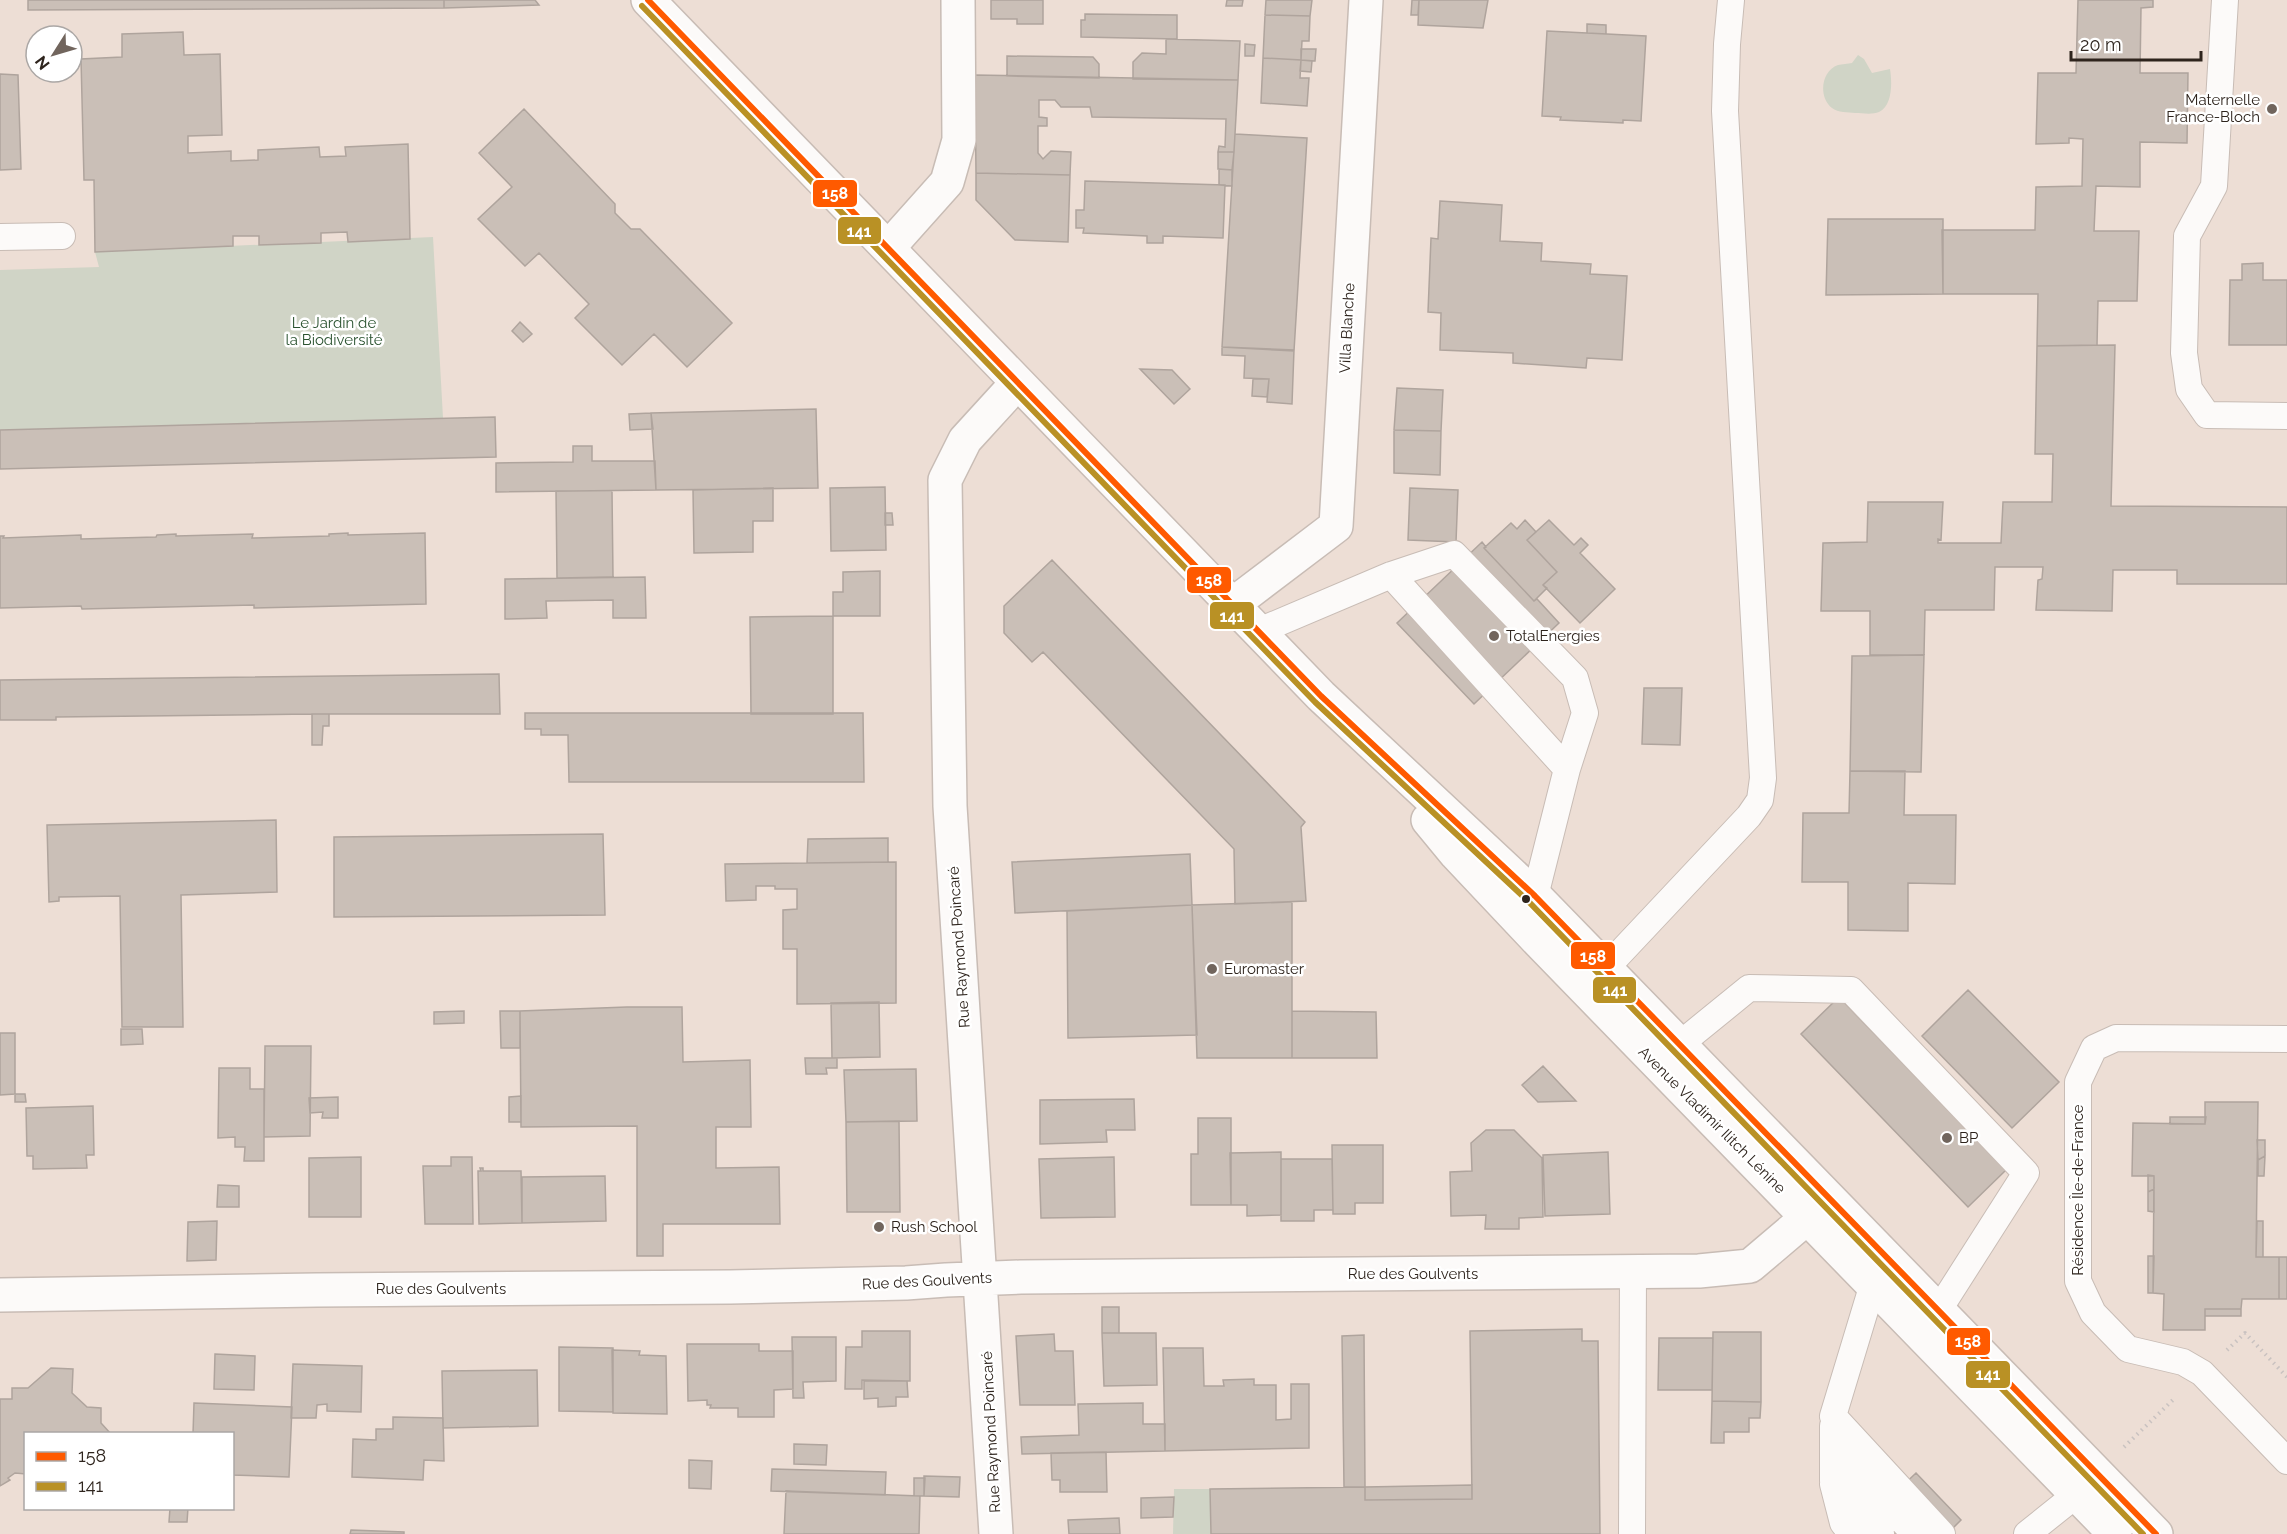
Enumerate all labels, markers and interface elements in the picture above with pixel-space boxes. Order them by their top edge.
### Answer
north arrow [24,24,84,84]
scale bar [2071,24,2202,62]
text: 20 m [2080,34,2122,55]
text: N [31,52,54,73]
place label: Maternelle France-Bloch [2166,91,2260,126]
marker: Maternelle France-Bloch [2265,102,2279,116]
line badge: 158 [812,179,858,208]
text: 158 [822,184,848,203]
line badge: 141 [837,216,882,245]
text: 141 [847,222,872,241]
street label: Villa Blanche [1336,282,1358,374]
park label: Le Jardin de la Biodiversité [286,314,383,349]
line badge: 158 [1186,566,1232,594]
text: 158 [1196,571,1222,590]
line badge: 141 [1209,601,1255,630]
text: 141 [1220,607,1245,626]
place label: TotalEnergies [1506,627,1600,645]
marker: TotalEnergies [1487,629,1501,643]
street label: Rue Raymond Poincaré [944,865,974,1028]
unlabelled marker [1520,893,1532,905]
line badge: 158 [1570,941,1616,970]
text: 158 [1580,947,1606,966]
place label: Euromaster [1224,960,1305,978]
marker: Euromaster [1205,962,1219,976]
line badge: 141 [1592,976,1637,1004]
text: 141 [1603,981,1628,1000]
street label: Avenue Vladimir Ilitch Lénine [1635,1043,1789,1197]
street label: Résidence Île-de-France [2069,1104,2087,1276]
place label: BP [1959,1129,1978,1147]
marker: BP [1940,1131,1954,1145]
place label: Rush School [891,1218,978,1236]
marker: Rush School [872,1220,886,1234]
street label: Rue des Goulvents [1348,1265,1478,1283]
street label: Rue des Goulvents [861,1269,993,1293]
street label: Rue des Goulvents [376,1280,506,1298]
line badge: 158 [1946,1327,1991,1356]
text: 158 [1955,1332,1981,1351]
street label: Rue Raymond Poincaré [978,1350,1004,1513]
line badge: 141 [1965,1360,2011,1389]
text: 141 [1976,1365,2001,1384]
legend [24,1432,234,1510]
text: 158 [78,1445,106,1466]
text: 141 [78,1475,104,1496]

